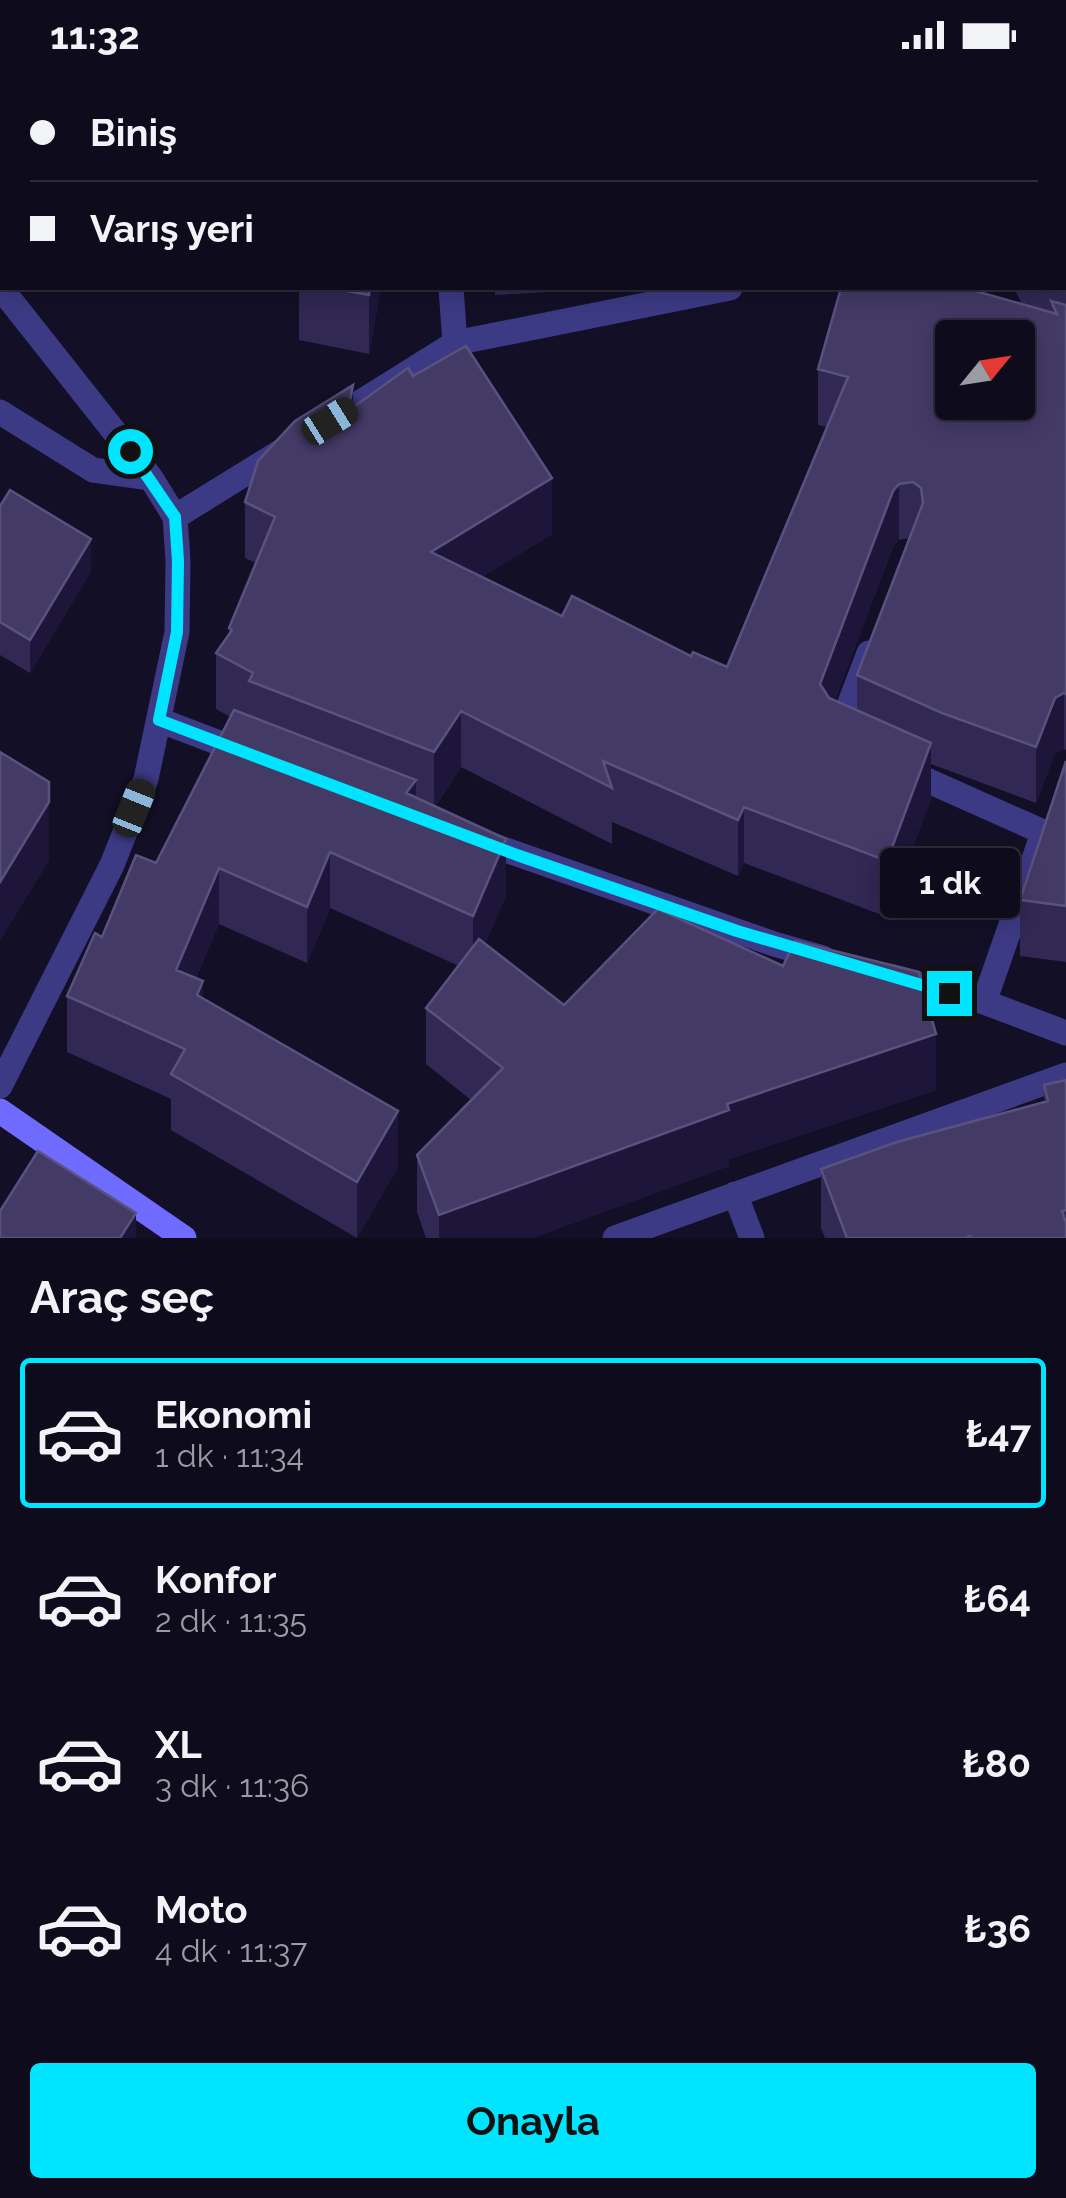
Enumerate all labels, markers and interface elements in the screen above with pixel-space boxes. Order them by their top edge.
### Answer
text: 11:32 [50,13,140,58]
text: Biniş [90,110,177,155]
text: Varış yeri [90,206,254,251]
north arrow [935,320,1035,420]
map controls [935,320,1035,420]
car [297,392,363,450]
route start [108,429,153,474]
car [109,775,159,841]
callout: 1 dk [879,848,1019,918]
text: 1 dk [919,864,981,901]
route end [927,971,972,1016]
text: Araç seç [30,1271,214,1324]
icon: car [35,1388,125,1478]
text: Ekonomi [155,1392,312,1437]
text: ₺47 [965,1411,1031,1456]
text: 1 dk · 11:34 [155,1437,304,1474]
icon: car [35,1553,125,1643]
text: Konfor [155,1557,277,1602]
text: ₺64 [964,1576,1031,1621]
text: 2 dk · 11:35 [155,1602,307,1639]
icon: car [35,1718,125,1808]
text: XL [155,1722,202,1767]
text: ₺80 [962,1741,1031,1786]
text: 3 dk · 11:36 [155,1767,309,1804]
icon: car [35,1883,125,1973]
text: Moto [155,1887,248,1932]
text: ₺36 [964,1906,1031,1951]
text: 4 dk · 11:37 [155,1932,307,1969]
button: Onayla [30,2063,1036,2178]

